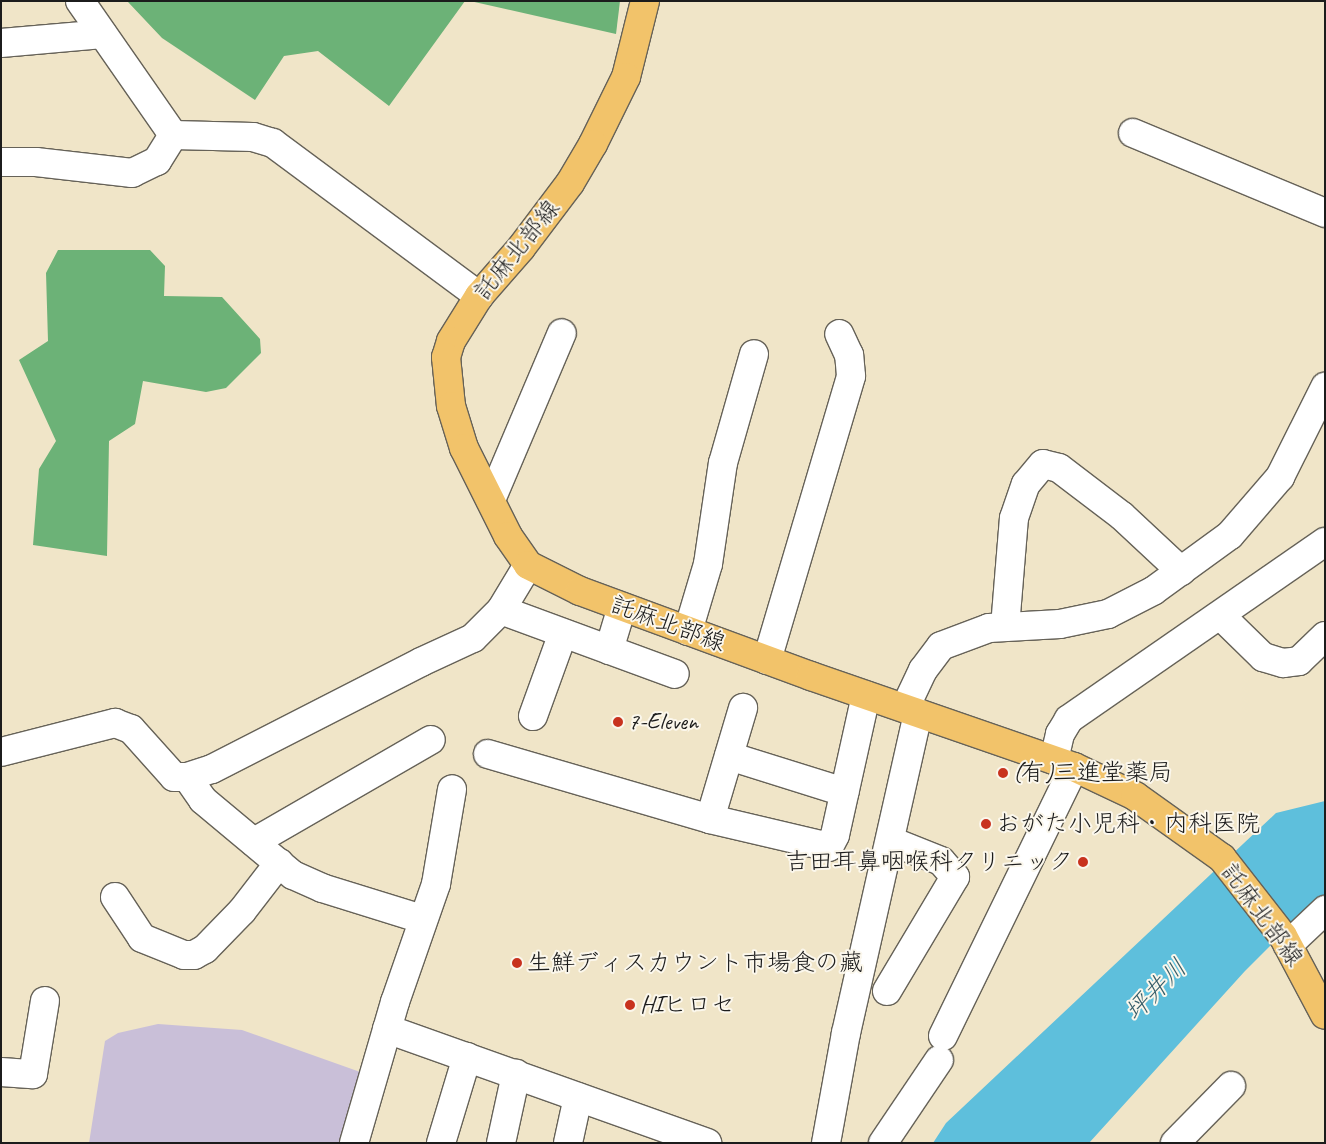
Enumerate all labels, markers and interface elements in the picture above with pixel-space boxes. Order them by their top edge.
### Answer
street label: 託麻北部線 [468,194,566,306]
street label: 託麻北部線 [607,590,729,658]
place label: 7-Eleven [628,708,698,736]
marker: 7-Eleven [612,716,624,728]
place label: (有)三進堂薬局 [1013,759,1173,787]
marker: (有)三進堂薬局 [997,767,1009,779]
place label: おがた小児科・内科医院 [996,810,1260,838]
marker: おがた小児科・内科医院 [980,818,992,830]
place label: 吉田耳鼻咽喉科クリニック [785,848,1073,876]
marker: 吉田耳鼻咽喉科クリニック [1077,856,1089,868]
street label: 託麻北部線 [1215,858,1309,972]
place label: 生鮮ディスカウント市場食の藏 [527,949,863,977]
water label: 坪井川 [1119,953,1193,1027]
marker: 生鮮ディスカウント市場食の藏 [511,957,523,969]
place label: HIヒロセ [640,991,735,1019]
marker: HIヒロセ [624,999,636,1011]

